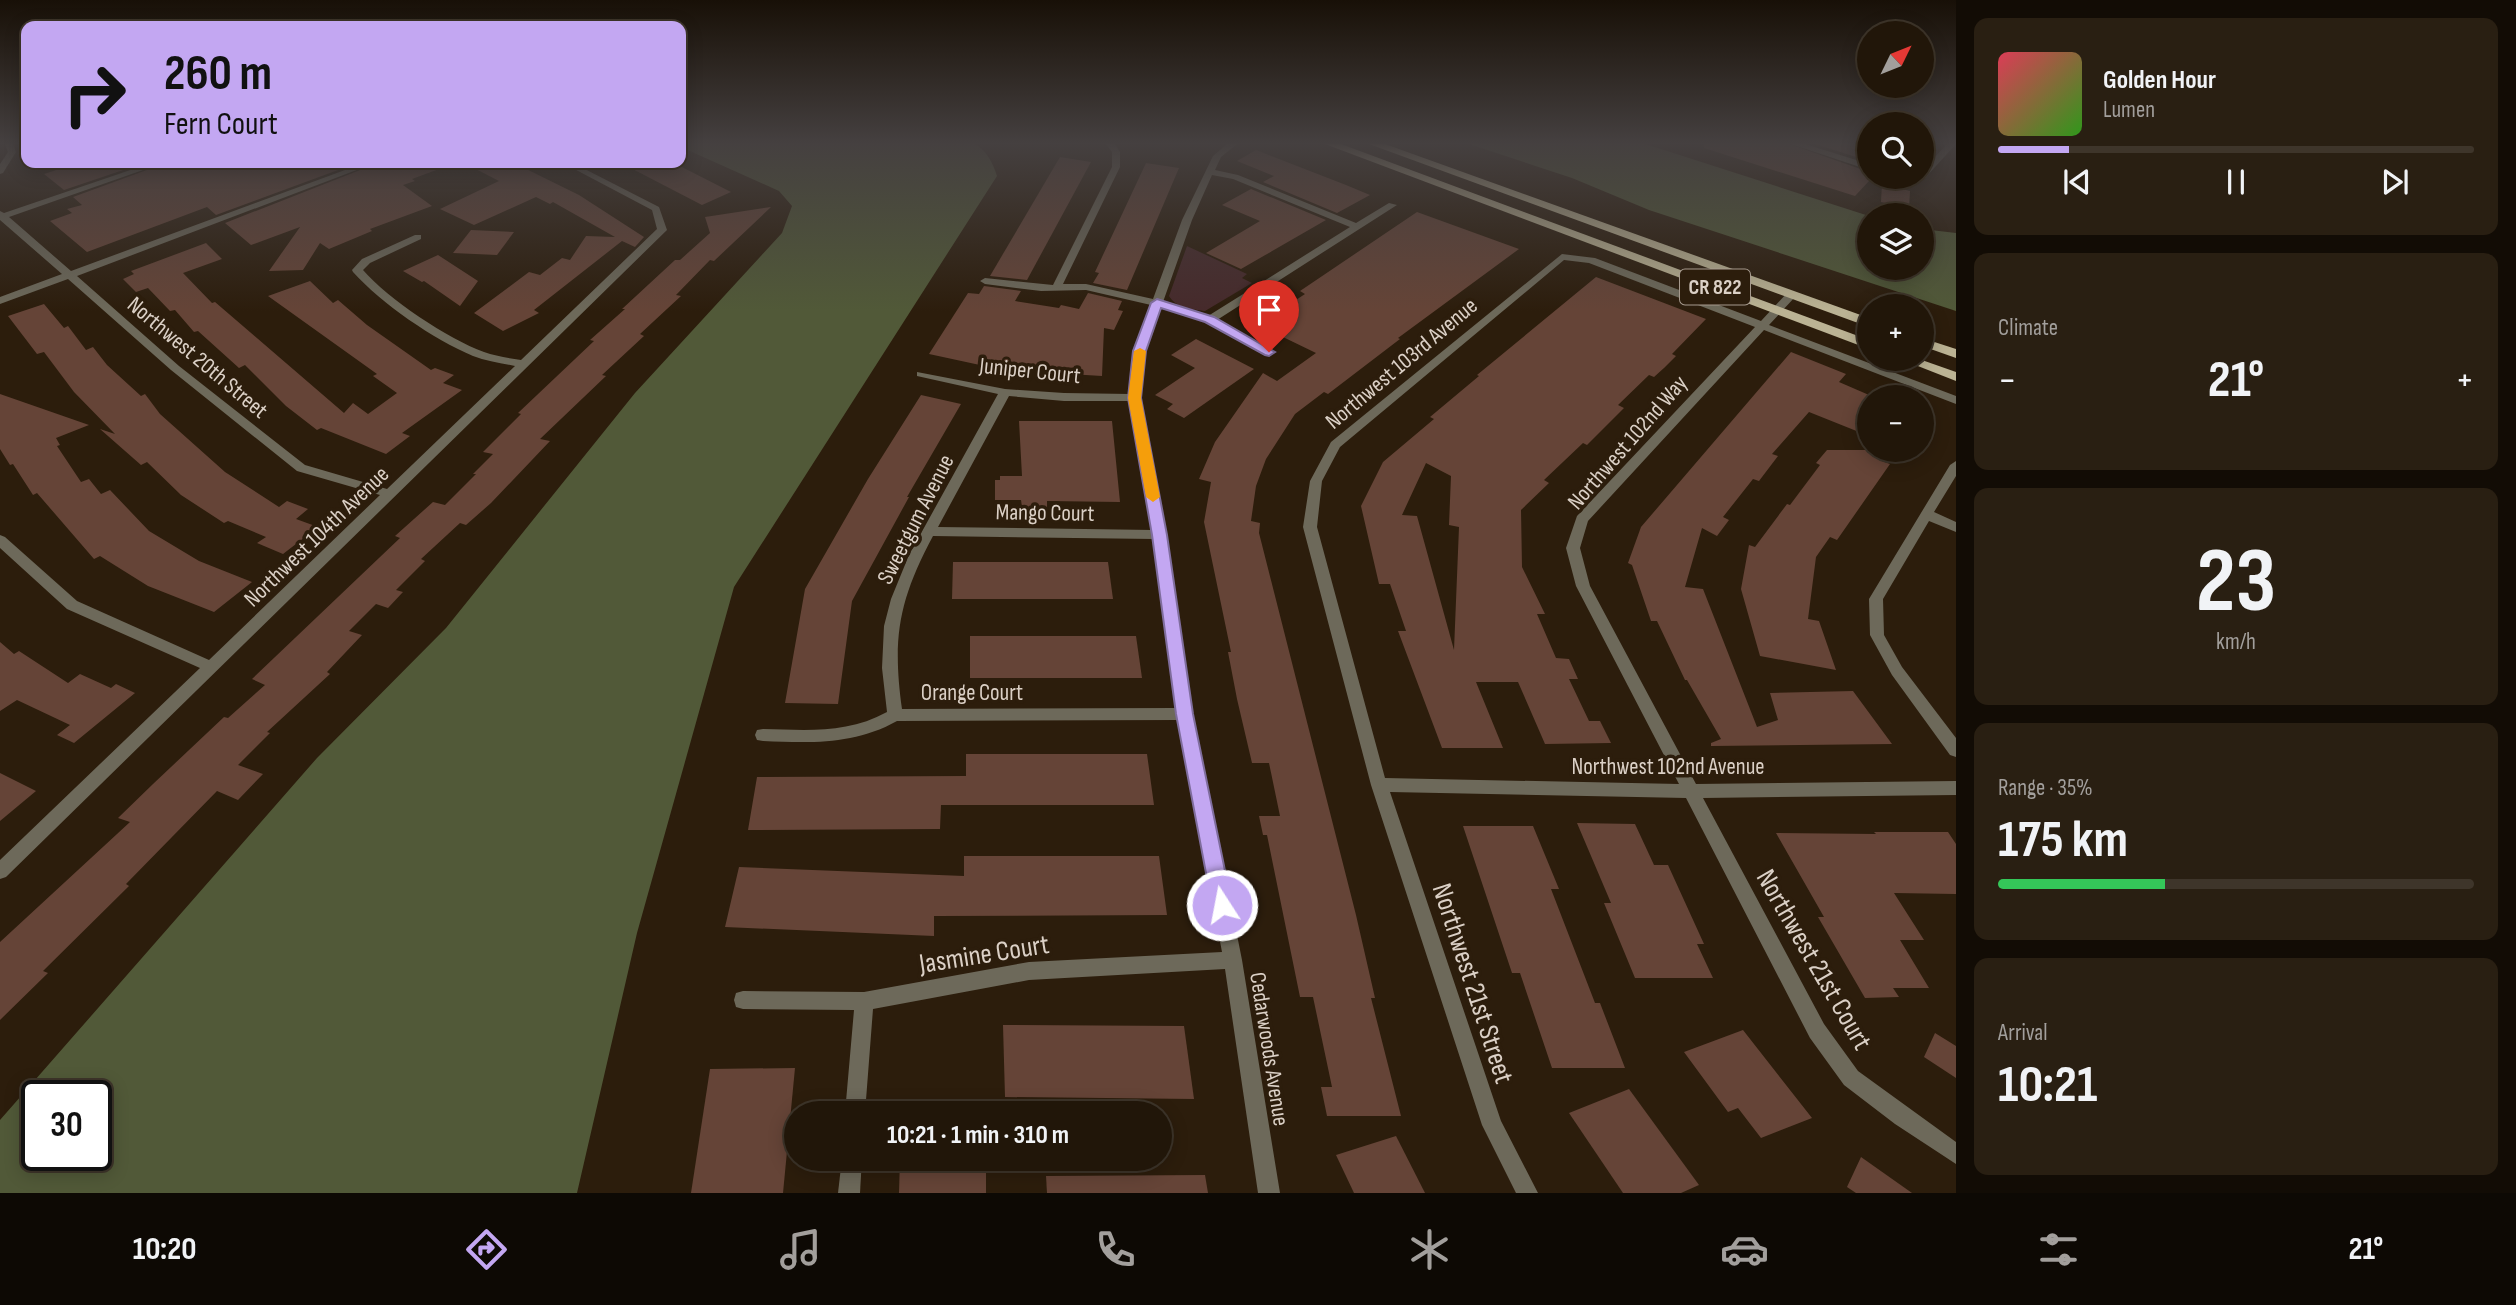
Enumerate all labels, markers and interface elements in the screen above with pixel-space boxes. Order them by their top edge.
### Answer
north arrow [1857,21,1934,98]
map controls [1857,21,1934,462]
text: 260 m [164,45,272,104]
icon: right [49,49,140,140]
text: Golden Hour [2103,65,2216,96]
text: Lumen [2103,96,2155,124]
text: Fern Court [164,105,278,144]
button: search [1857,112,1934,189]
icon: previous [2058,163,2096,201]
icon: pause [2217,163,2255,201]
icon: next [2376,163,2414,201]
button: layers [1857,203,1934,280]
road number: CR 822 [1680,270,1750,304]
pin [1239,280,1299,352]
street label: Northwest 20th Street [121,291,273,425]
icon: arrive [1250,291,1288,329]
street label: Northwest 103rd Avenue [1320,292,1483,435]
button: + [1857,294,1934,371]
text: Climate [1998,314,2058,342]
text: 21° [2208,349,2264,412]
street label: Juniper Court [977,352,1082,390]
text: − [1998,358,2017,403]
text: + [2455,358,2474,403]
street label: Northwest 102nd Way [1562,370,1694,516]
button: − [1857,385,1934,462]
street label: Sweetgum Avenue [871,450,960,589]
street label: Northwest 104th Avenue [238,460,395,613]
street label: Mango Court [995,498,1095,528]
text: 23 [2196,528,2276,637]
text: km/h [2216,628,2256,656]
street label: Orange Court [921,679,1023,707]
street label: Northwest 102nd Avenue [1571,753,1765,781]
text: Range · 35% [1998,774,2093,802]
text: 175 km [1998,809,2128,872]
street label: Northwest 21st Court [1749,864,1879,1056]
position arrow [1185,868,1259,942]
street label: Northwest 21st Street [1425,879,1520,1088]
street label: Jasmine Court [916,928,1052,981]
street label: Cedarwoods Avenue [1243,970,1295,1128]
text: Arrival [1998,1019,2047,1047]
text: 10:21 [1998,1054,2097,1117]
speed limit sign: 30 [21,1080,112,1171]
text: 10:21 · 1 min · 310 m [887,1120,1069,1151]
icon: directions [462,1225,511,1274]
icon: music [776,1225,825,1274]
icon: phone [1091,1225,1140,1274]
icon: climate [1405,1225,1454,1274]
icon: car [1720,1225,1769,1274]
icon: filters [2034,1225,2083,1274]
text: 10:20 [133,1230,196,1269]
text: 21° [2348,1230,2383,1269]

